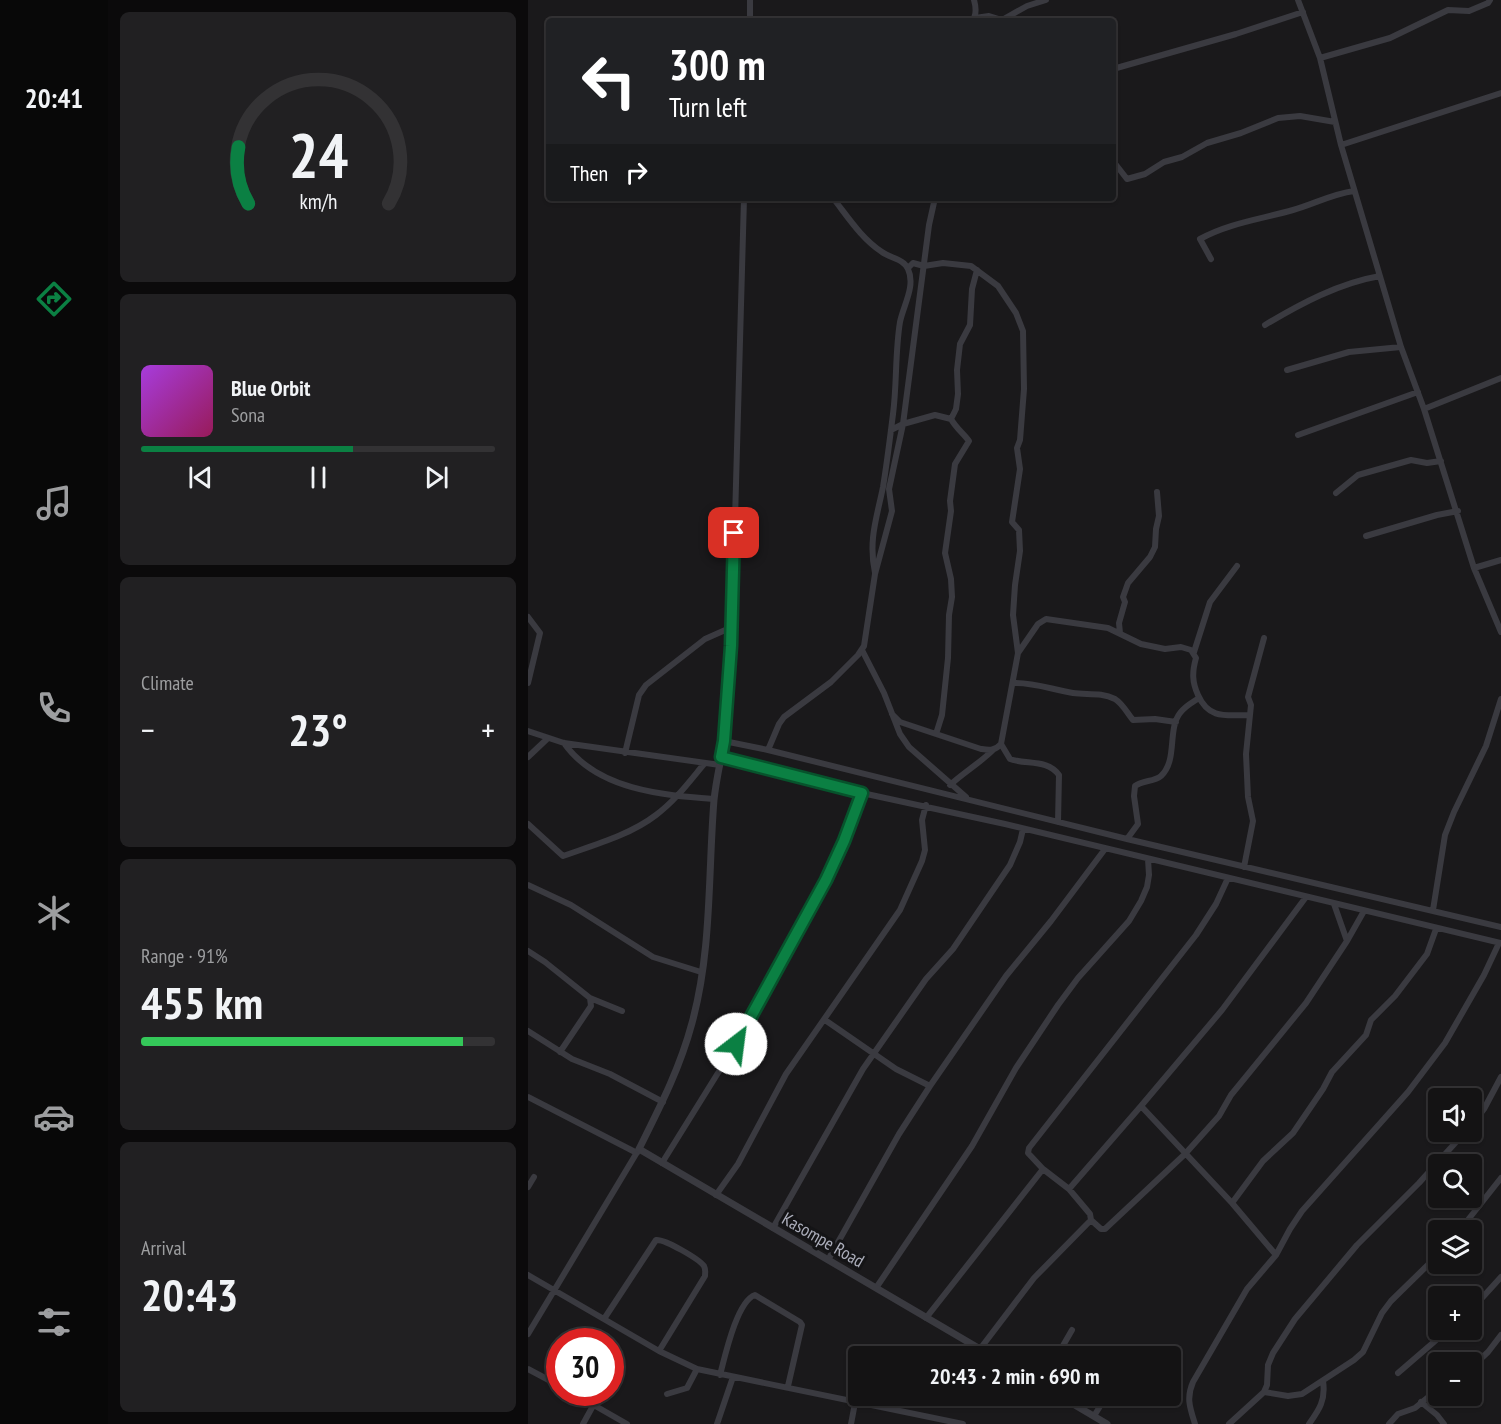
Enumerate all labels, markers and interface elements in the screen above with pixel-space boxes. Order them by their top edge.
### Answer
text: 300 m [669,37,766,92]
icon: left [570,42,648,120]
text: 20:41 [25,81,83,115]
text: Turn left [669,90,747,124]
text: 24 [288,114,348,195]
icon: right [620,156,653,189]
text: Then [570,159,608,187]
text: km/h [299,188,337,216]
icon: directions [33,278,75,320]
text: Blue Orbit [231,374,310,402]
text: Sona [231,402,265,428]
icon: previous [184,461,217,494]
icon: pause [302,461,335,494]
icon: next [420,461,453,494]
icon: music [33,482,75,524]
pin [708,507,759,558]
icon: arrive [717,516,750,549]
text: Climate [141,670,194,696]
icon: phone [33,687,75,729]
text: 23° [288,700,348,758]
text: − [141,708,155,751]
text: + [481,708,495,751]
icon: climate [33,892,75,934]
text: Range · 91% [141,943,228,969]
text: 455 km [141,973,263,1031]
position arrow [704,1012,768,1076]
map controls [1428,1088,1482,1406]
button: sound [1428,1088,1482,1142]
icon: car [33,1096,75,1138]
button: search [1428,1154,1482,1208]
street label: Kasompe Road [778,1207,868,1272]
button: layers [1428,1220,1482,1274]
text: Arrival [141,1235,186,1261]
text: 20:43 [141,1265,238,1323]
button: + [1428,1286,1482,1340]
icon: filters [33,1301,75,1343]
speed limit sign: 30 [546,1328,624,1406]
button: − [1428,1352,1482,1406]
text: 20:43 · 2 min · 690 m [929,1362,1100,1390]

